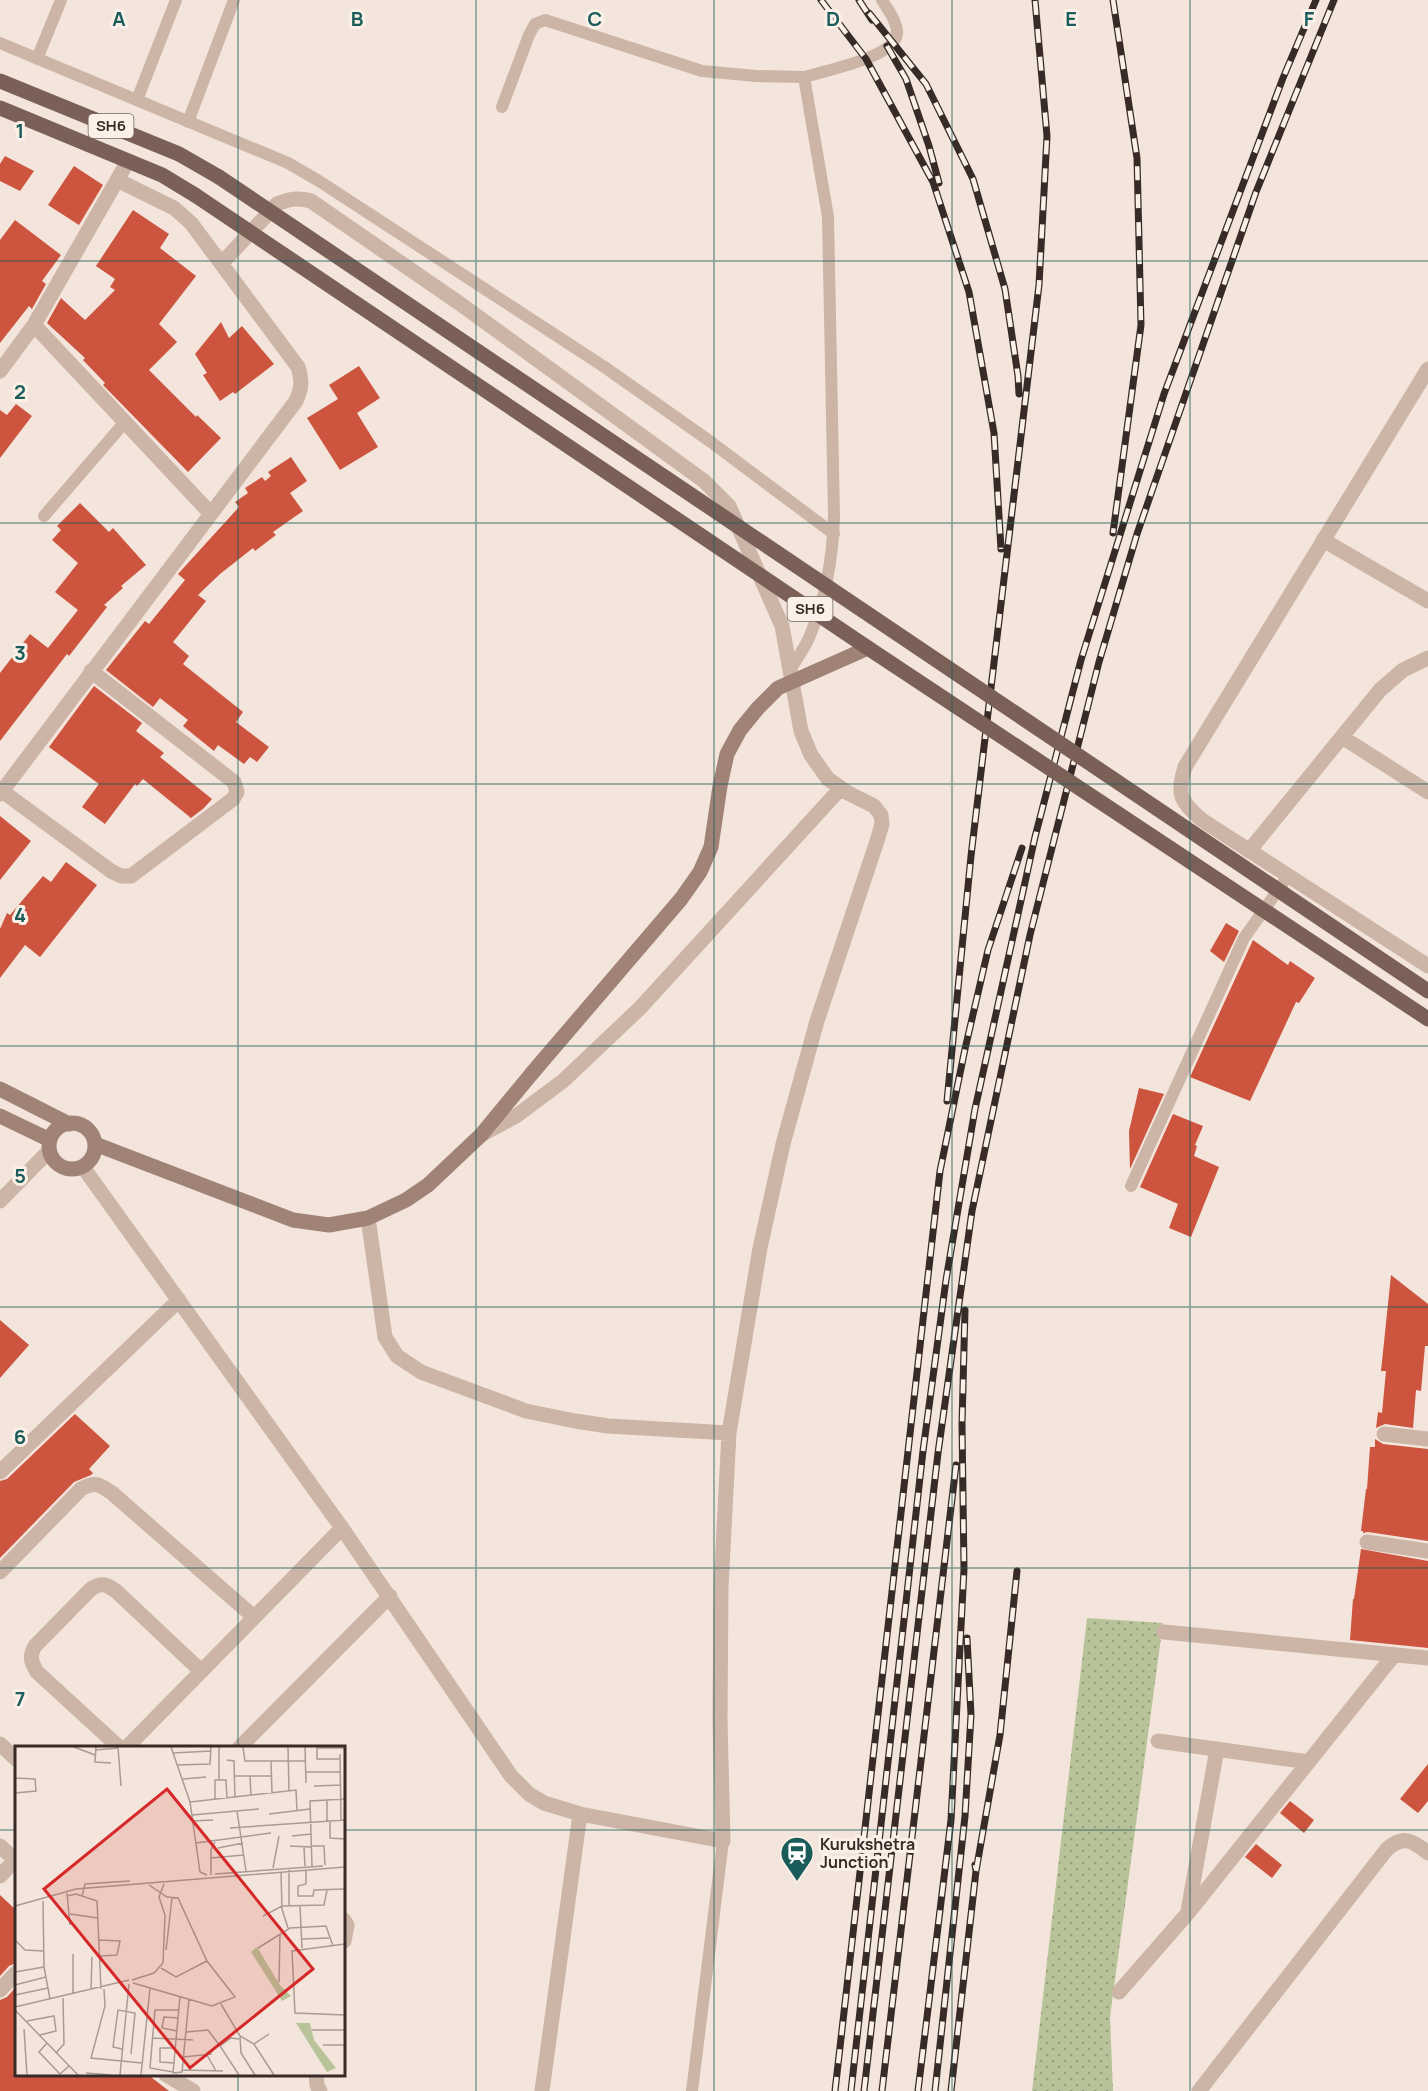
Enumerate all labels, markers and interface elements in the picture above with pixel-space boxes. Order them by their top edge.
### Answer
text: A [112,5,126,32]
text: B [351,5,364,32]
text: C [588,5,602,32]
text: D [826,5,840,32]
text: E [1065,5,1077,32]
text: F [1304,5,1315,32]
road number: SH6 [88,114,134,138]
text: 1 [16,117,24,144]
text: 2 [14,378,26,405]
road number: SH6 [788,597,832,621]
text: 3 [14,639,26,666]
text: 4 [14,901,26,928]
text: 5 [14,1162,26,1189]
text: 6 [14,1423,26,1450]
text: 7 [15,1685,25,1712]
inset map [15,1746,345,2076]
place label: Kurukshetra Junction [820,1833,915,1873]
station icon: Kurukshetra Junction [779,1835,815,1882]

